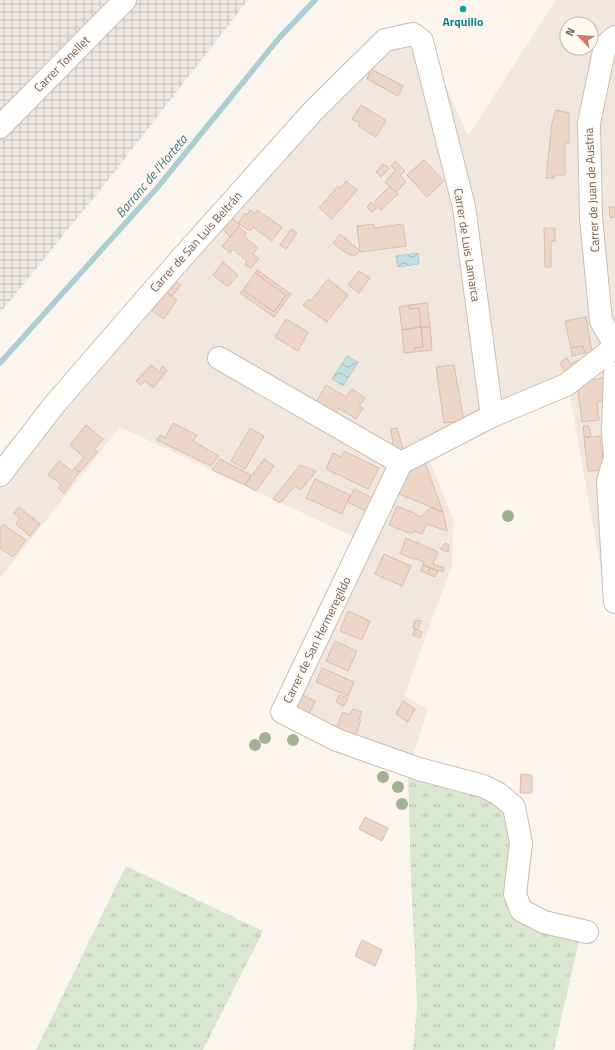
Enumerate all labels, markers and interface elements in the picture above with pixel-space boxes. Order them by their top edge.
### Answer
marker: Arquillo [458,4,468,14]
place label: Arquillo [443,12,483,31]
north arrow [559,16,599,56]
text: N [561,25,579,39]
street label: Carrer Tonellet [29,30,95,96]
street label: Carrer de Juan de Austria [579,127,604,253]
water label: Barranc de l'Horteta [110,129,193,222]
street label: Carrer de San Luis Beltrán [145,187,246,296]
street label: Carrer de Luis Lamarca [449,187,486,303]
street label: Carrer de San Hermeregildo [278,573,356,706]

